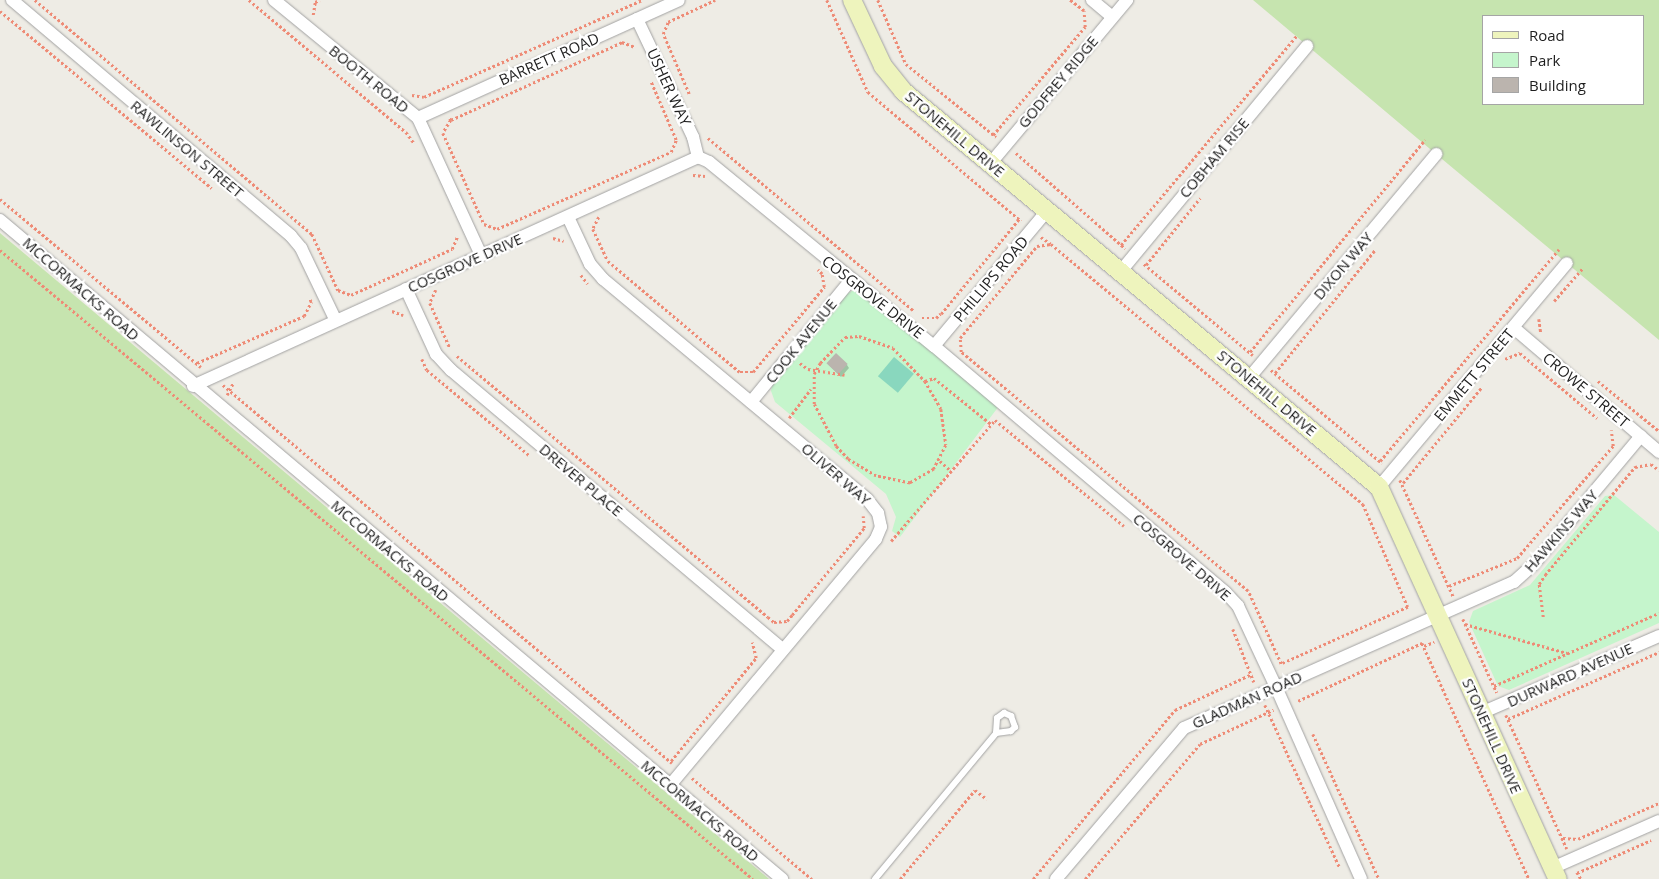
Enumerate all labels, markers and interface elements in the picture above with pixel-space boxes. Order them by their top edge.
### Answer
legend [1482,15,1644,105]
text: Road [1529,25,1565,45]
street label: BARRETT ROAD [496,29,602,89]
street label: GODFREY RIDGE [1014,32,1102,132]
street label: BOOTH ROAD [325,41,413,117]
street label: USHER WAY [643,45,695,129]
text: Park [1529,50,1560,70]
text: Building [1529,75,1586,95]
street label: STONEHILL DRIVE [902,87,1008,181]
street label: RAWLINSON STREET [127,97,247,201]
street label: COBHAM RISE [1175,114,1253,202]
street label: DIXON WAY [1310,229,1376,303]
street label: COSGROVE DRIVE [405,230,525,296]
street label: PHILLIPS ROAD [950,232,1032,326]
street label: MCCORMACKS ROAD [19,234,143,344]
street label: COSGROVE DRIVE [819,252,927,342]
street label: COOK AVENUE [762,295,840,387]
street label: EMMETT STREET [1430,325,1518,425]
street label: STONEHILL DRIVE [1214,346,1320,440]
street label: CROWE STREET [1539,349,1633,431]
street label: OLIVER WAY [798,439,874,509]
street label: DREVER PLACE [536,440,626,520]
street label: HAWKINS WAY [1520,486,1602,576]
street label: MCCORMACKS ROAD [327,496,453,606]
street label: COSGROVE DRIVE [1129,510,1235,604]
street label: DURWARD AVENUE [1504,639,1636,711]
street label: GLADMAN ROAD [1189,668,1305,732]
street label: STONEHILL DRIVE [1459,676,1525,796]
street label: MCCORMACKS ROAD [637,756,763,866]

